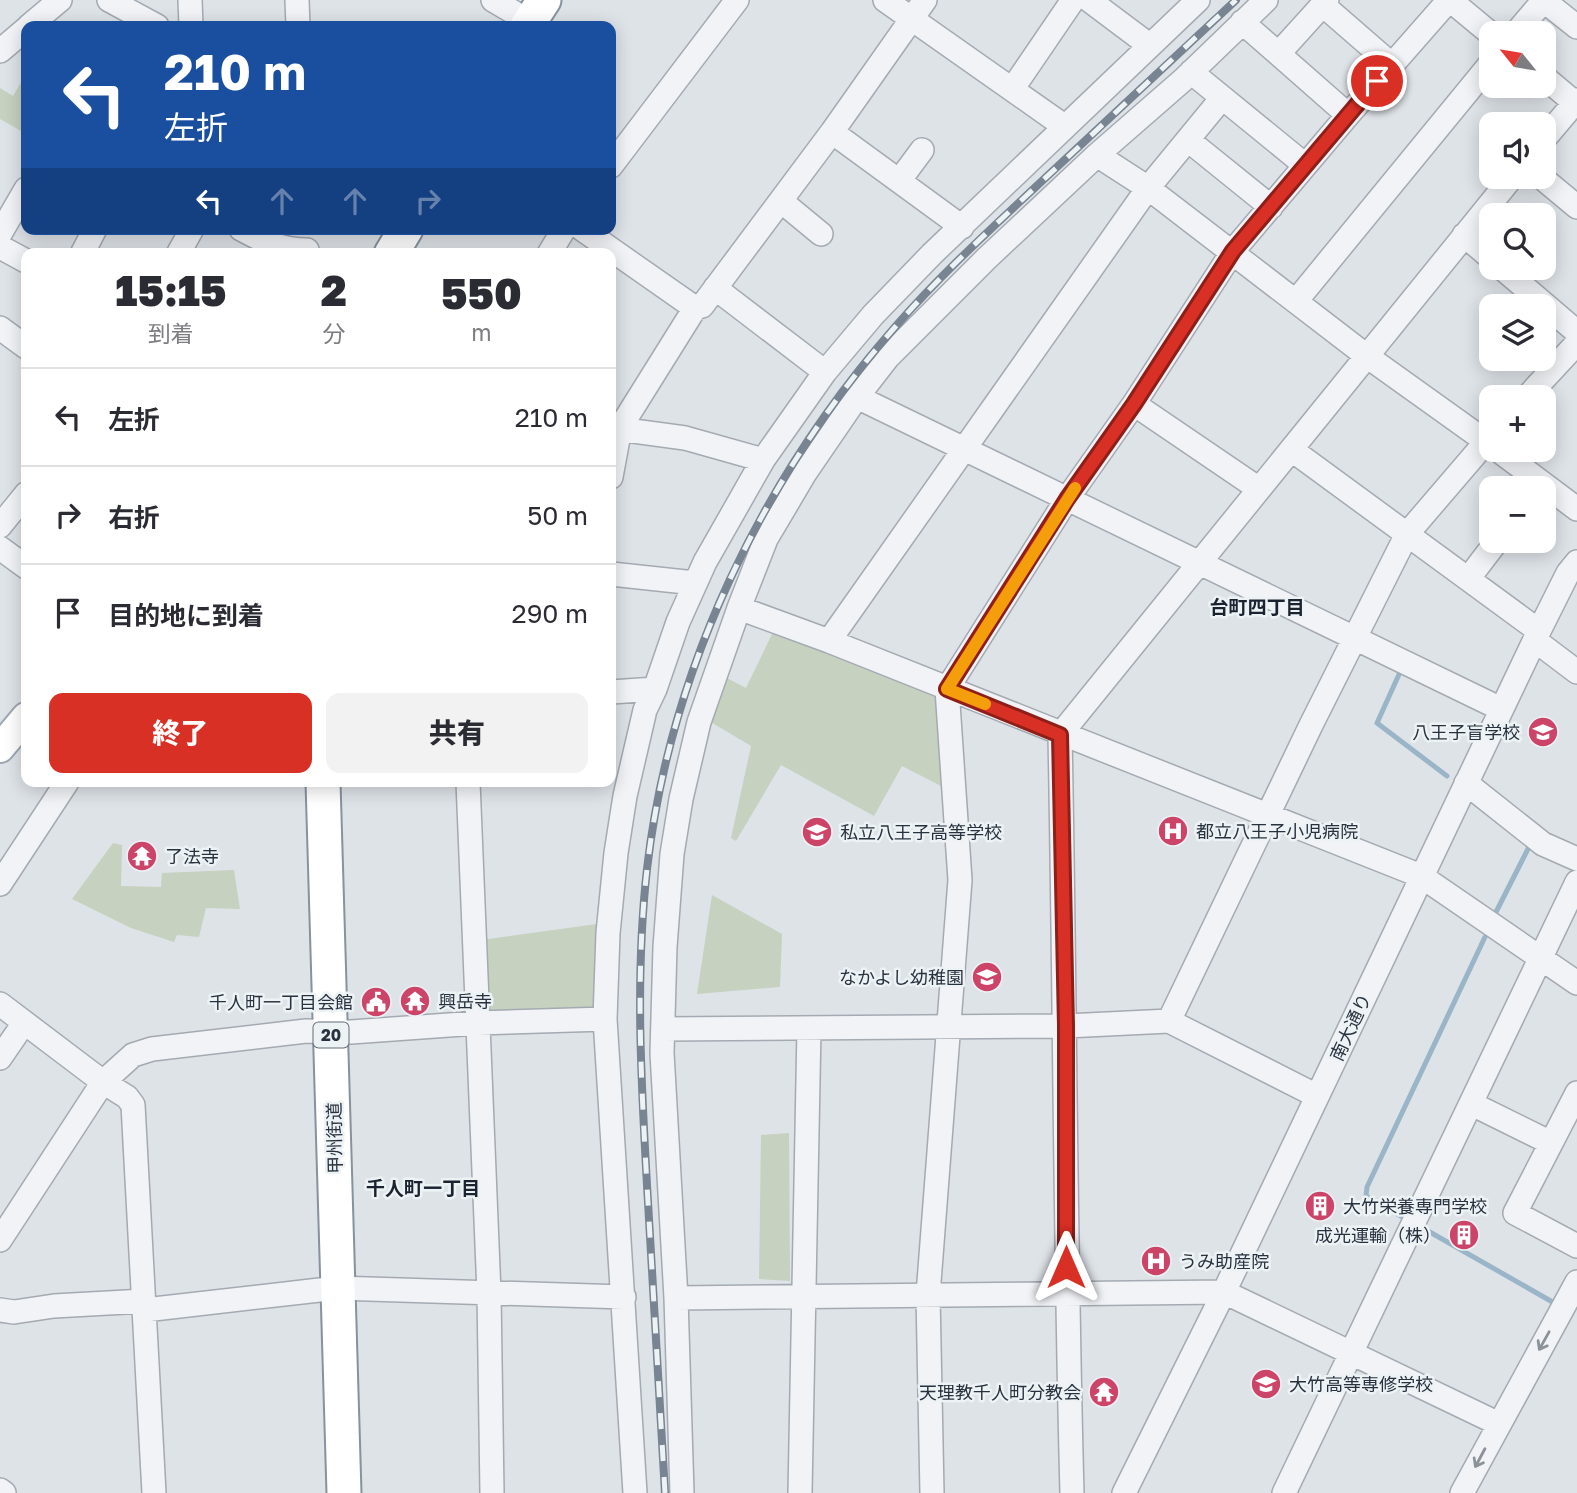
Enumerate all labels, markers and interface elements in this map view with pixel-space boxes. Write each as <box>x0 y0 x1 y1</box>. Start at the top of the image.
north arrow <box>1479 21 1556 98</box>
map controls <box>1479 21 1556 553</box>
text: 210 m <box>164 42 306 101</box>
icon: left <box>49 49 140 140</box>
pin <box>1347 51 1407 111</box>
icon: arrive <box>1358 62 1396 100</box>
text: 左折 <box>164 108 228 146</box>
button: sound <box>1479 112 1556 189</box>
icon: left <box>190 182 228 220</box>
icon: ahead <box>263 182 301 220</box>
icon: ahead <box>336 182 374 220</box>
icon: right <box>409 182 447 220</box>
button: search <box>1479 203 1556 280</box>
text: 15:15 <box>115 265 226 315</box>
text: 2 <box>321 265 347 315</box>
text: 550 <box>441 268 522 318</box>
button: layers <box>1479 294 1556 371</box>
text: m <box>471 318 492 346</box>
text: 到着 <box>148 319 194 347</box>
text: 分 <box>322 319 345 347</box>
button: + <box>1479 385 1556 462</box>
icon: left <box>49 398 87 436</box>
text: 210 m <box>515 402 588 433</box>
text: 左折 <box>108 404 160 435</box>
button: − <box>1479 476 1556 553</box>
icon: right <box>49 496 87 534</box>
text: 50 m <box>527 500 588 531</box>
text: 右折 <box>108 502 160 533</box>
icon: arrive <box>49 594 87 632</box>
district label: 台町四丁目 <box>1209 595 1305 618</box>
text: 290 m <box>512 598 588 629</box>
text: 目的地に到着 <box>108 600 264 631</box>
button: 終了 <box>49 693 312 773</box>
button: 共有 <box>326 693 588 773</box>
school or university icon: 八王子盲学校 <box>1526 715 1560 749</box>
place label: 八王子盲学校 <box>1412 721 1520 743</box>
hospital icon: 都立八王子小児病院 <box>1156 814 1190 848</box>
school or university icon: 私立八王子高等学校 <box>800 815 834 849</box>
place label: 都立八王子小児病院 <box>1196 820 1358 842</box>
place label: 私立八王子高等学校 <box>840 821 1002 843</box>
temple icon: 了法寺 <box>125 839 159 873</box>
place label: 了法寺 <box>165 845 219 867</box>
school or university icon: なかよし幼稚園 <box>970 960 1004 994</box>
place label: なかよし幼稚園 <box>839 966 964 988</box>
temple icon: 興岳寺 <box>398 984 432 1018</box>
public building icon: 千人町一丁目会館 <box>359 985 393 1019</box>
place label: 興岳寺 <box>438 990 492 1012</box>
street label: 南大通り <box>1325 990 1375 1064</box>
place label: 千人町一丁目会館 <box>209 991 353 1013</box>
road number: 20 <box>314 1023 348 1048</box>
street label: 甲州街道 <box>322 1102 346 1174</box>
district label: 千人町一丁目 <box>366 1176 480 1199</box>
building icon: 大竹栄養専門学校 <box>1303 1189 1337 1223</box>
place label: 大竹栄養専門学校 <box>1343 1195 1487 1217</box>
building icon: 成光運輸（株） <box>1447 1218 1481 1252</box>
place label: 成光運輸（株） <box>1315 1224 1441 1246</box>
position arrow <box>1029 1230 1103 1304</box>
hospital icon: うみ助産院 <box>1139 1244 1173 1278</box>
place label: うみ助産院 <box>1179 1250 1269 1272</box>
one-way arrow <box>1537 1331 1551 1351</box>
school or university icon: 大竹高等専修学校 <box>1249 1367 1283 1401</box>
place label: 大竹高等専修学校 <box>1289 1373 1433 1395</box>
temple icon: 天理教千人町分教会 <box>1087 1375 1121 1409</box>
place label: 天理教千人町分教会 <box>919 1381 1081 1403</box>
one-way arrow <box>1473 1447 1486 1468</box>

